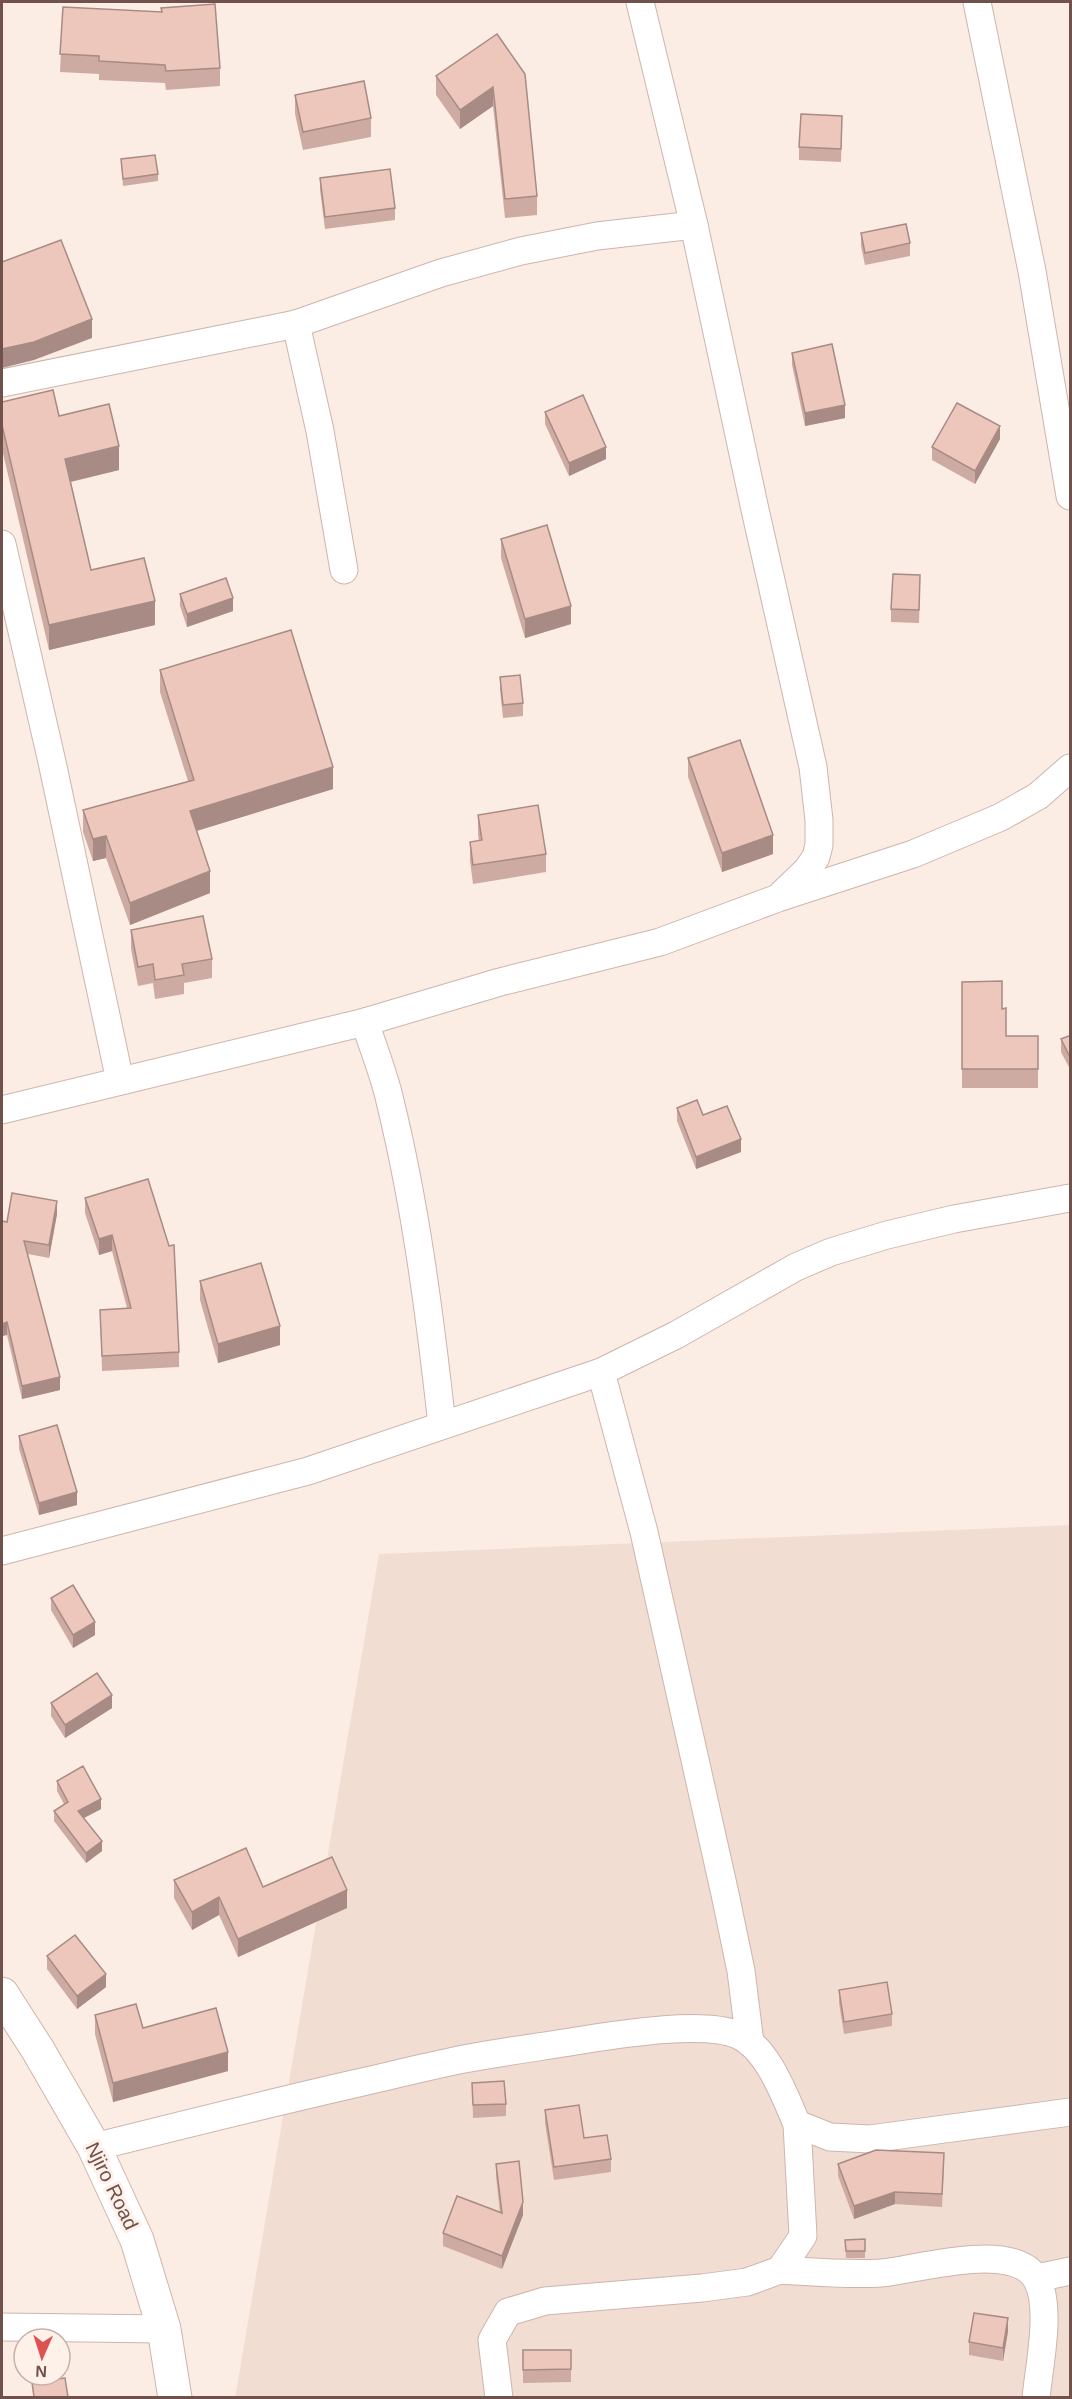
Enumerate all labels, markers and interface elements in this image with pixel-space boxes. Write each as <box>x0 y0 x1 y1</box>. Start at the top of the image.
street label: Njiro Road <box>81 2139 143 2233</box>
north arrow <box>12 2327 72 2387</box>
text: N <box>35 2363 47 2380</box>

